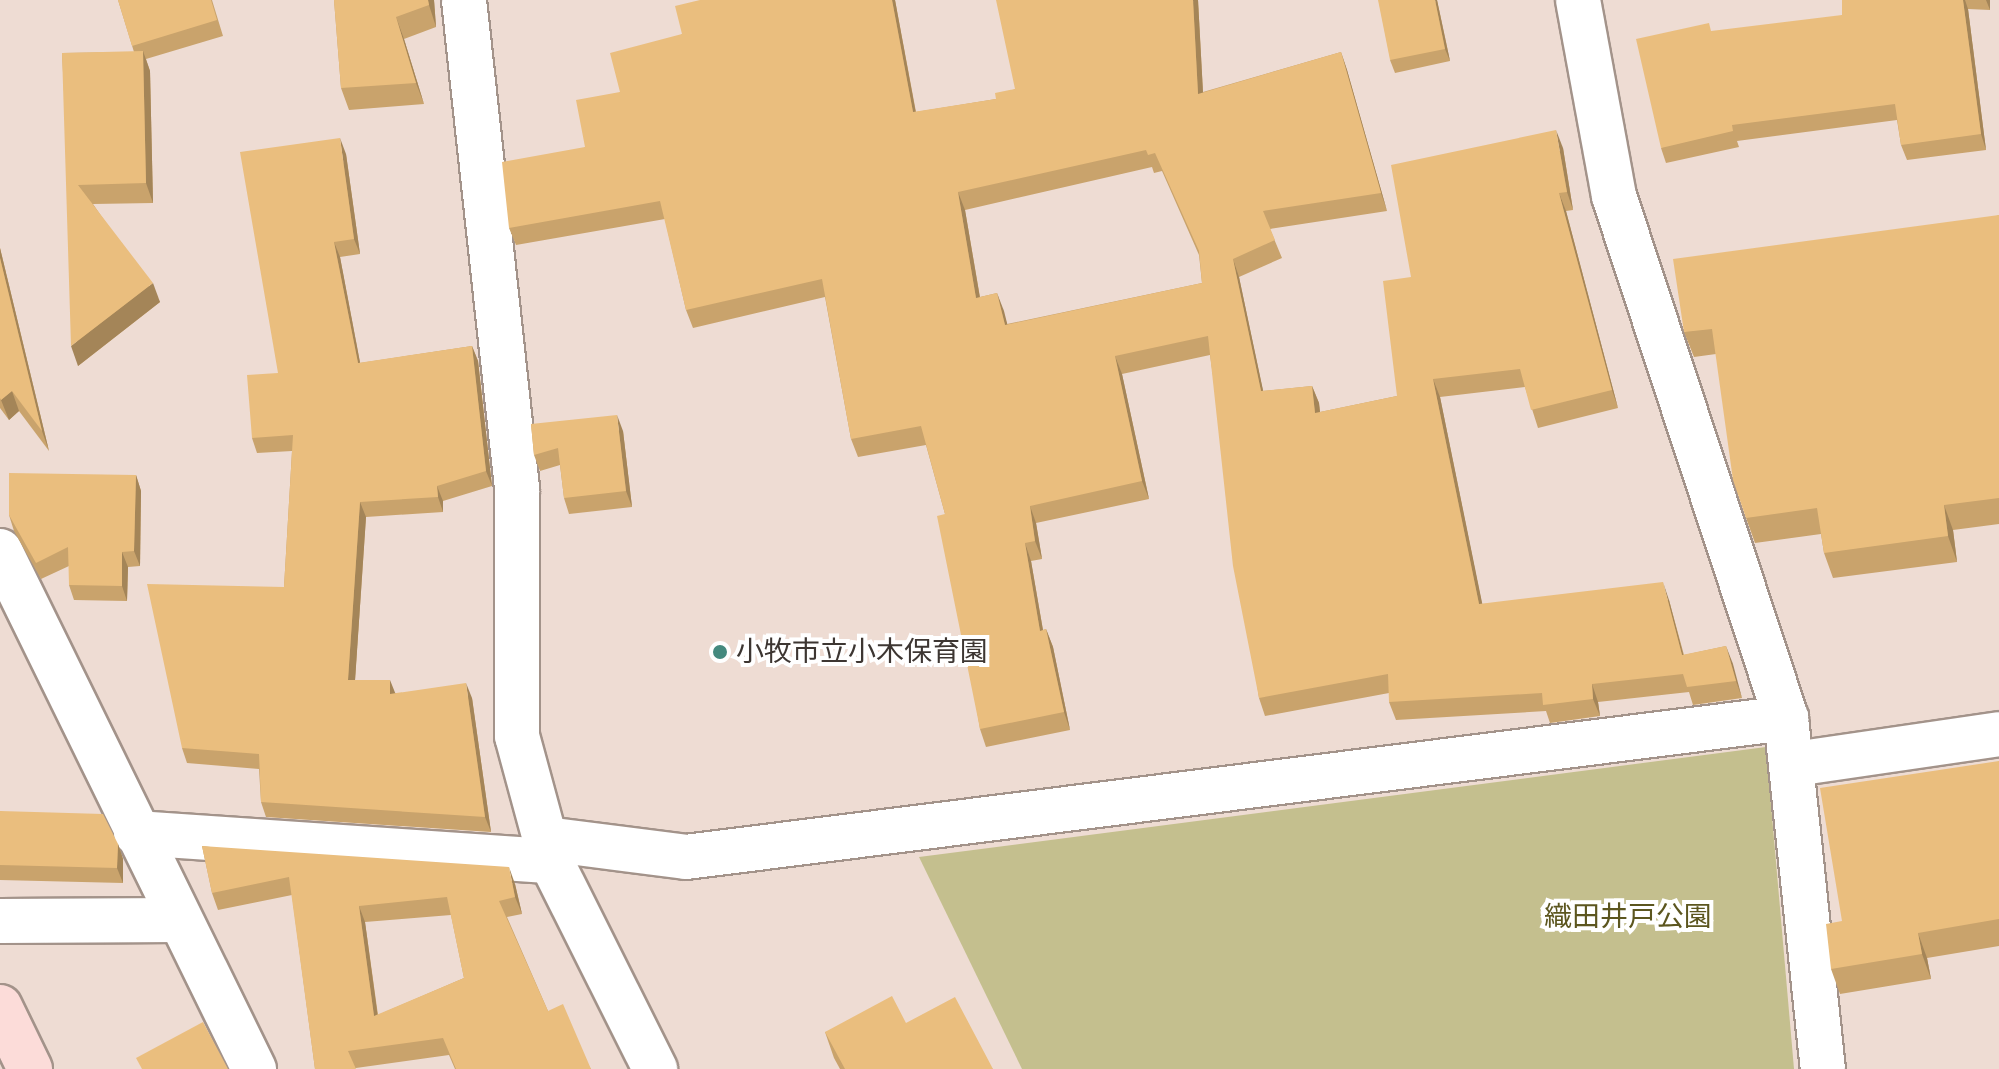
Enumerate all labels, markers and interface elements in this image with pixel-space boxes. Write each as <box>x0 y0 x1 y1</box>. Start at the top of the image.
place label: 小牧市立小木保育園 <box>736 635 988 669</box>
marker: 小牧市立小木保育園 <box>711 643 729 661</box>
park label: 織田井戸公園 <box>1544 900 1712 934</box>

